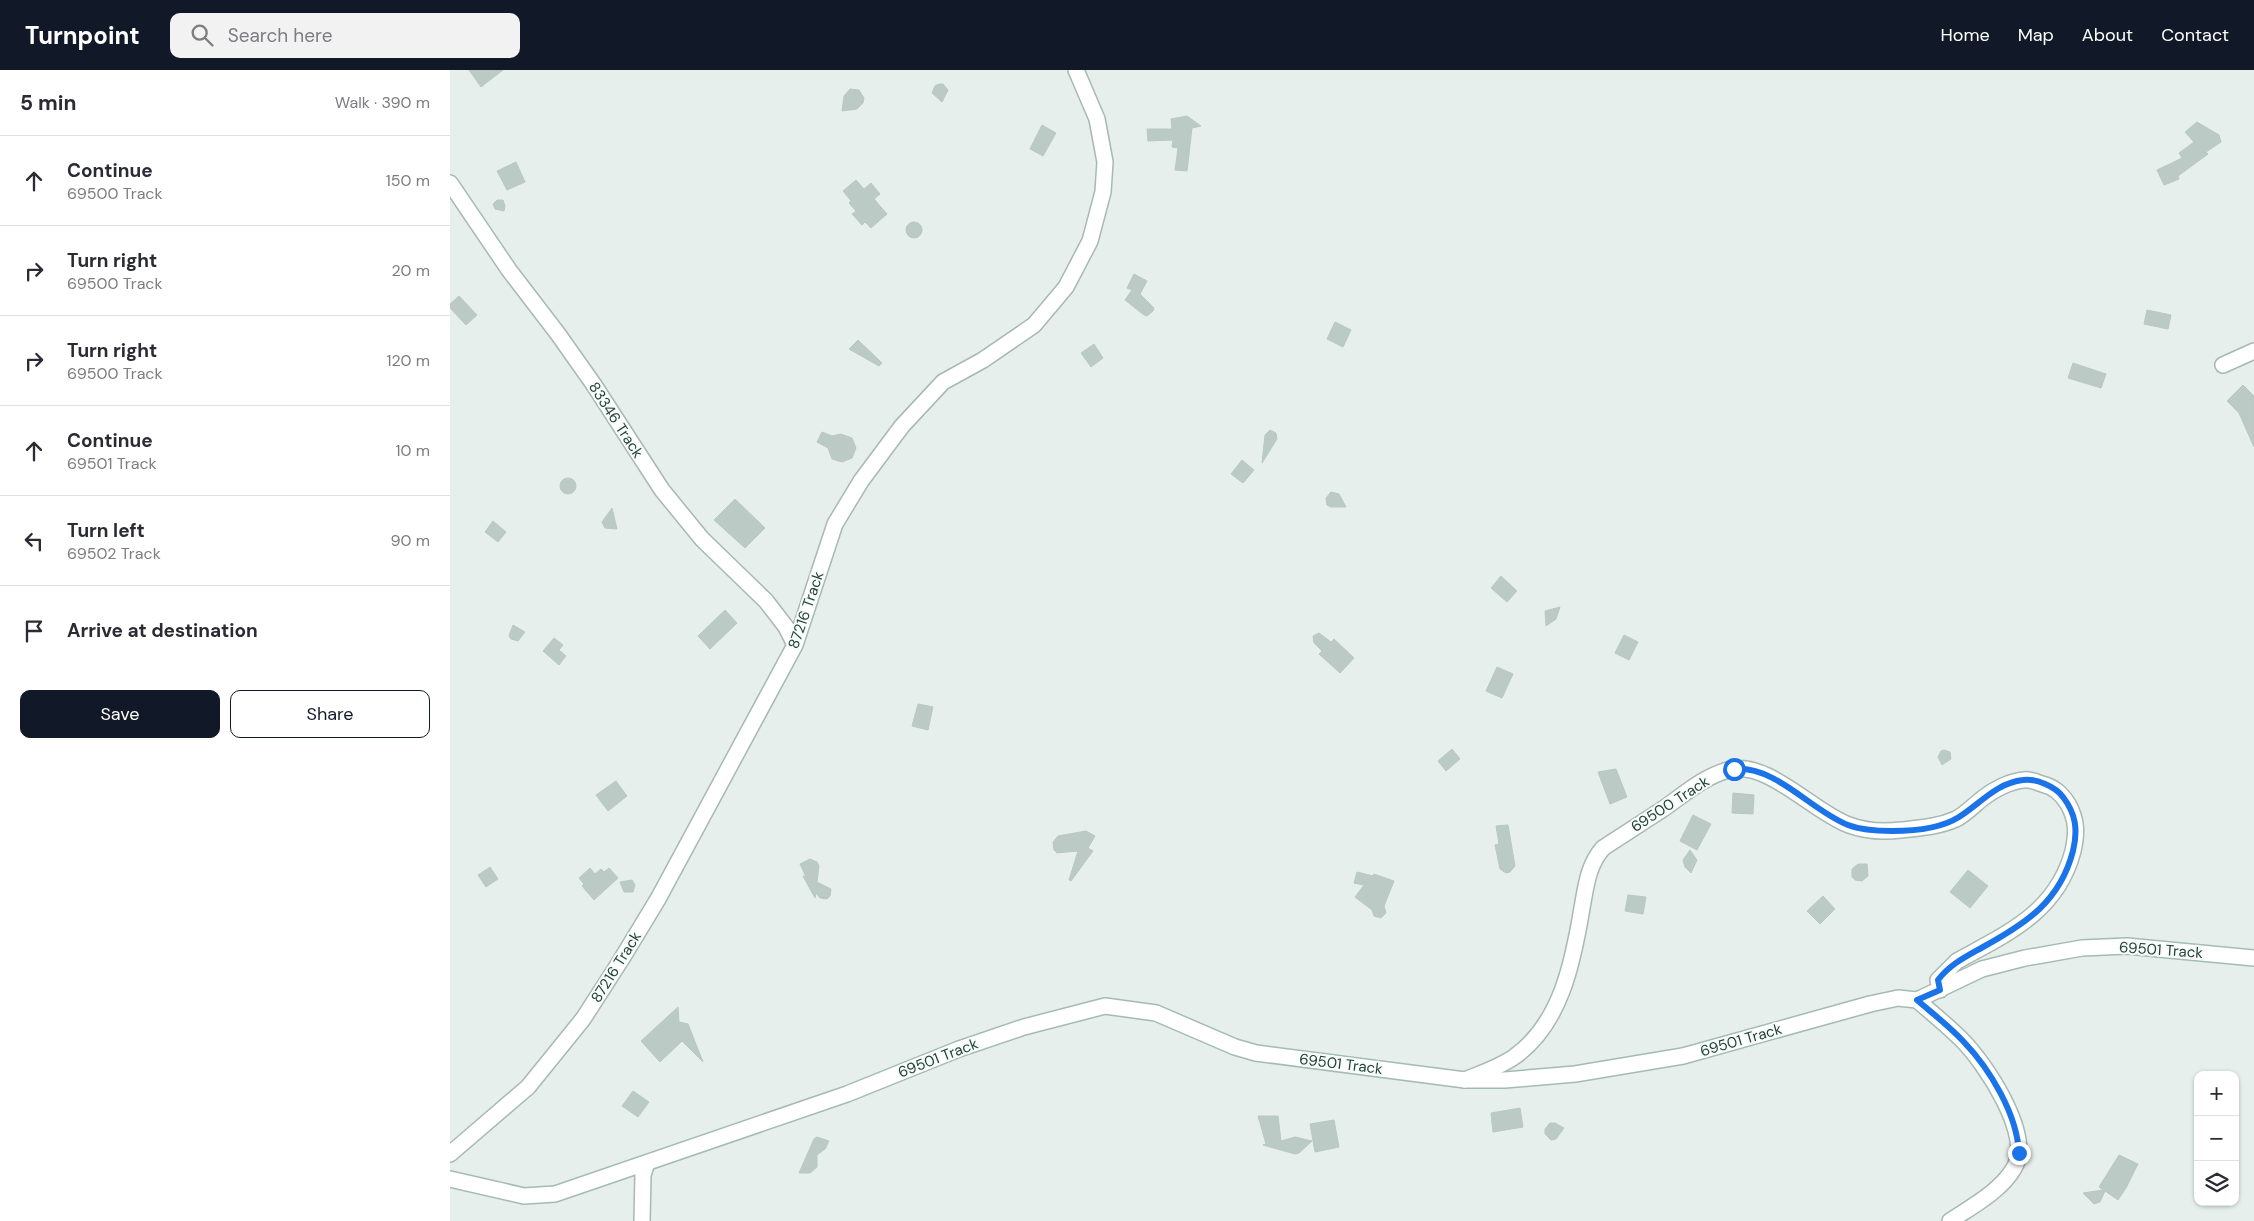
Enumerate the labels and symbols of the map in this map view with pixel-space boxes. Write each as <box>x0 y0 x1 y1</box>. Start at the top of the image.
street label: 83346 Track <box>584 378 648 462</box>
street label: 87216 Track <box>783 568 829 651</box>
route start <box>1723 758 1746 781</box>
street label: 69500 Track <box>1627 771 1713 837</box>
street label: 87216 Track <box>586 927 646 1006</box>
street label: 69501 Track <box>2118 937 2204 963</box>
street label: 69501 Track <box>1698 1019 1785 1061</box>
street label: 69501 Track <box>895 1033 981 1082</box>
street label: 69501 Track <box>1298 1049 1384 1079</box>
route end <box>2008 1142 2031 1165</box>

